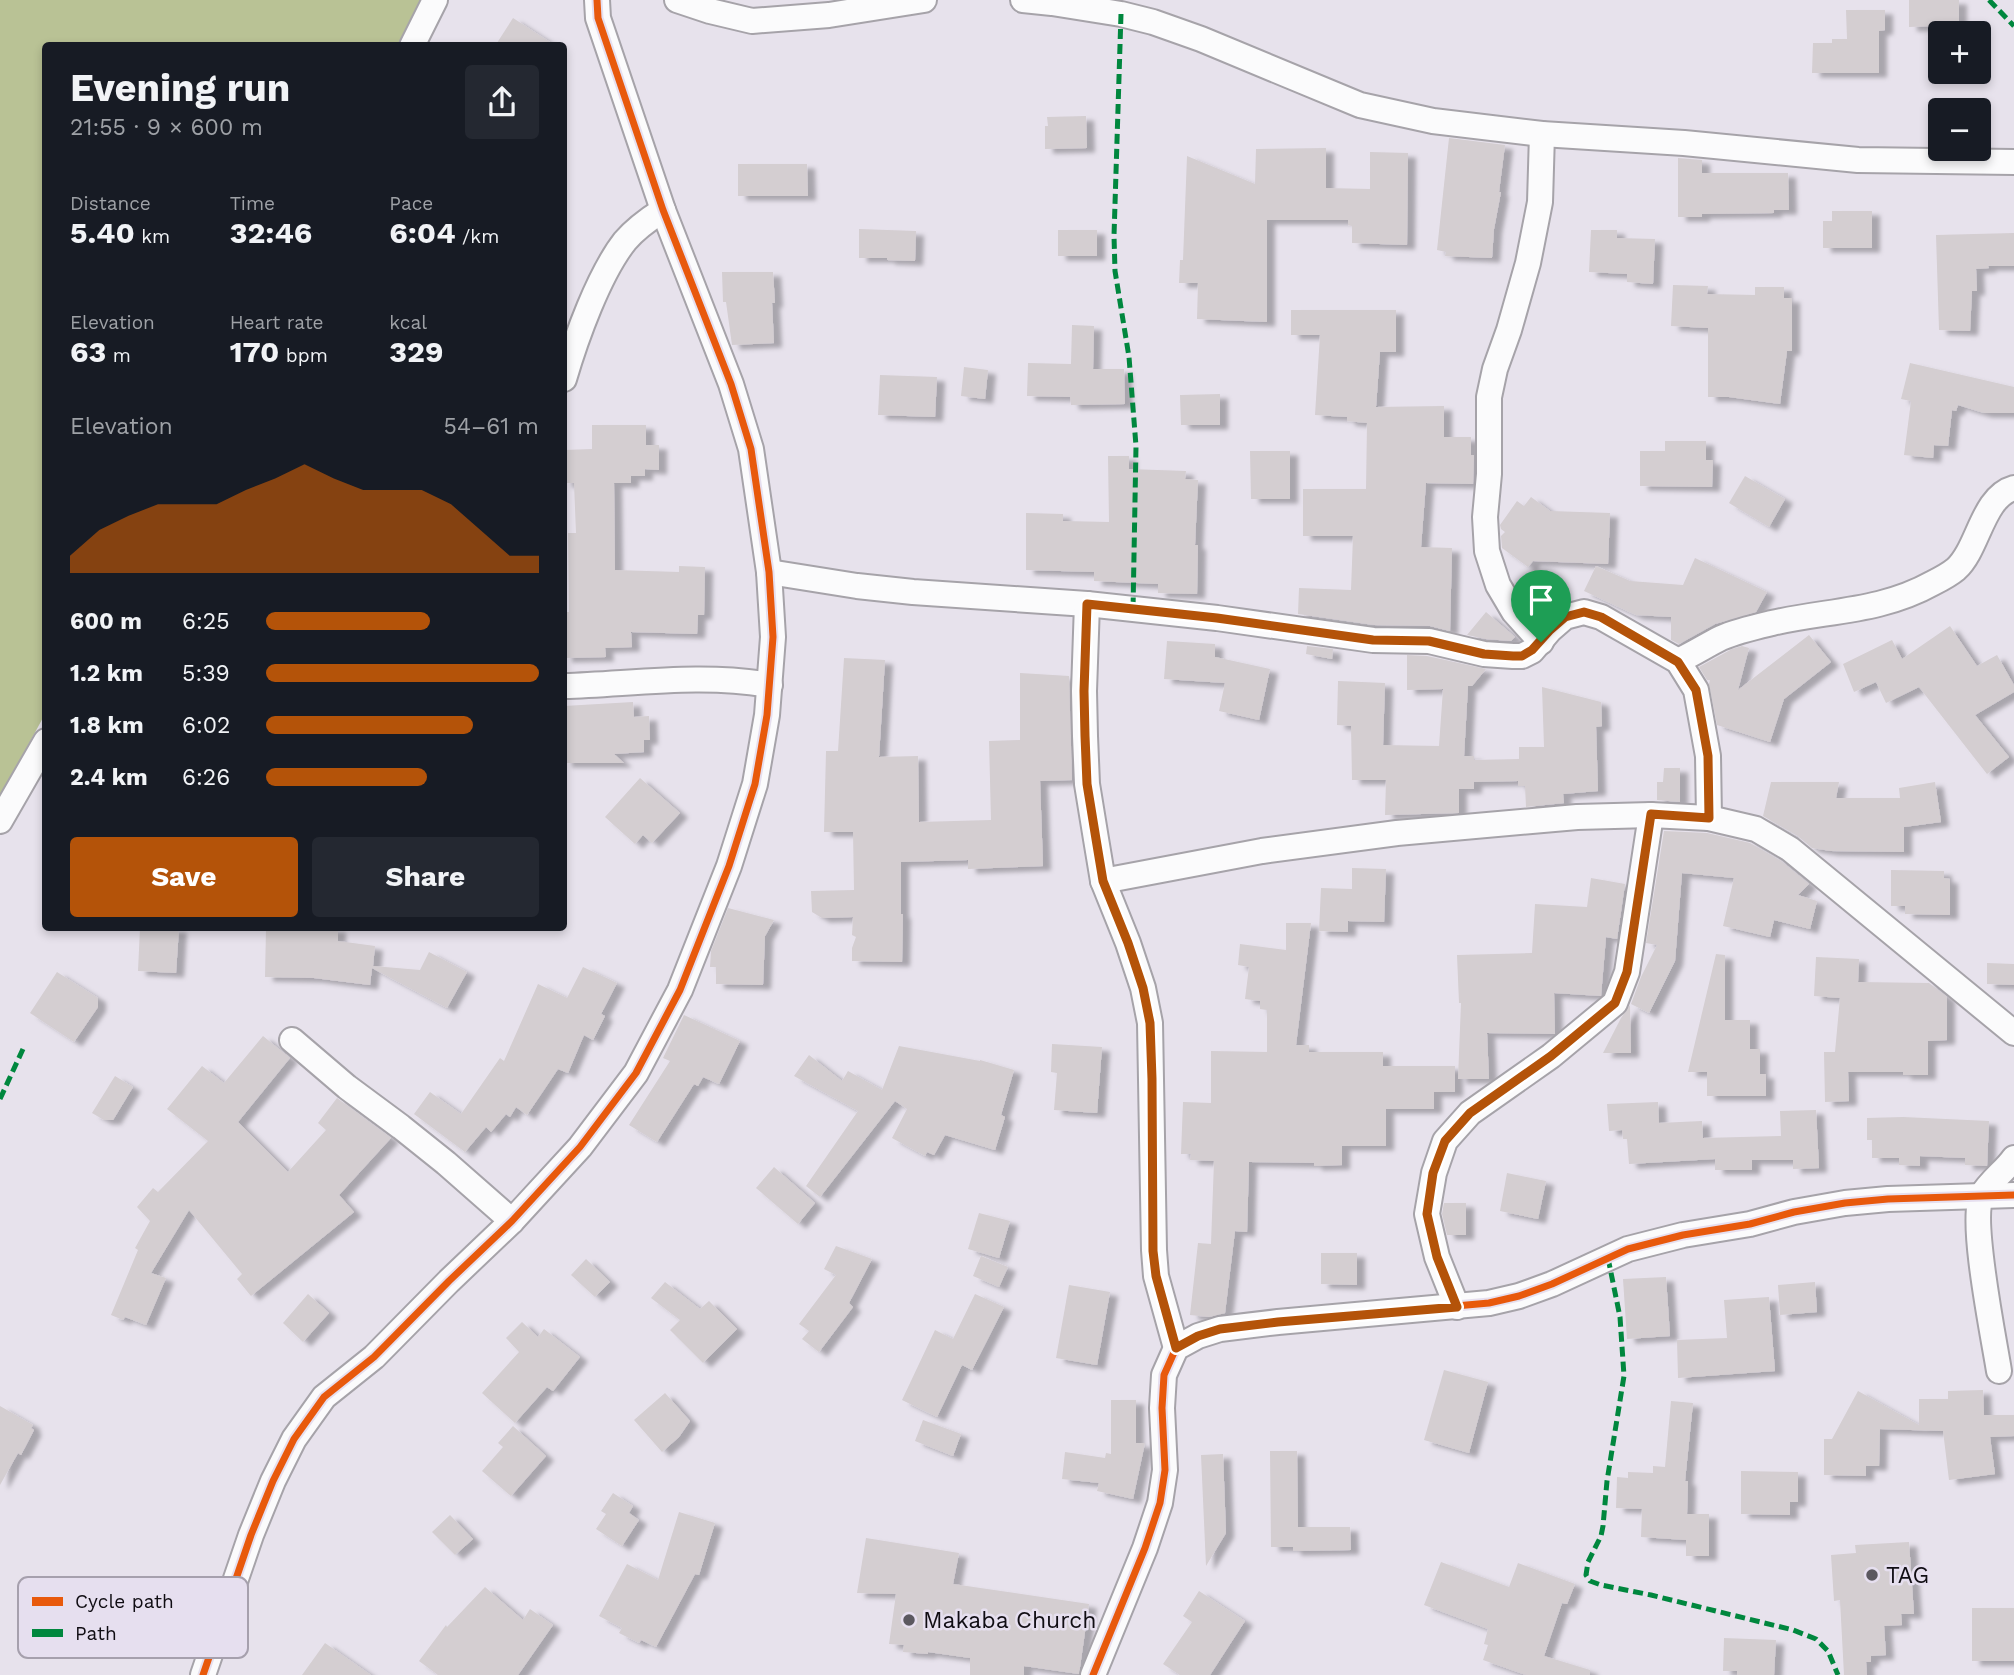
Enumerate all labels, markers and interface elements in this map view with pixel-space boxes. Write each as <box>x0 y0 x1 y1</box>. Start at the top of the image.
map controls <box>1928 21 1991 161</box>
button: + <box>1928 21 1991 84</box>
button: share <box>465 65 539 139</box>
text: Evening run <box>70 66 290 110</box>
button: − <box>1928 98 1991 161</box>
text: 21:55 · 9 × 600 m <box>70 114 263 141</box>
text: Distance <box>70 192 151 215</box>
text: Time <box>230 192 275 215</box>
text: Pace <box>389 192 433 215</box>
text: 5.40 <box>70 215 135 250</box>
text: 32:46 <box>230 215 312 250</box>
text: 6:04 <box>389 215 456 250</box>
text: km <box>135 225 170 248</box>
text: /km <box>456 225 499 248</box>
text: Elevation <box>70 311 155 334</box>
text: Heart rate <box>230 311 324 334</box>
text: kcal <box>389 311 427 334</box>
text: 63 <box>70 334 106 369</box>
text: 170 <box>230 334 279 369</box>
text: 329 <box>389 334 443 369</box>
text: m <box>106 344 131 367</box>
text: bpm <box>279 344 328 367</box>
text: Elevation <box>70 413 173 440</box>
text: 54–61 m <box>444 413 539 440</box>
pin <box>1511 570 1571 642</box>
icon: arrive <box>1522 581 1560 619</box>
text: 600 m <box>70 608 142 635</box>
text: 6:25 <box>182 608 230 635</box>
text: 1.2 km <box>70 660 143 687</box>
text: 5:39 <box>182 660 230 687</box>
text: 1.8 km <box>70 712 144 739</box>
text: 6:02 <box>182 712 231 739</box>
text: 2.4 km <box>70 764 148 791</box>
text: 6:26 <box>182 764 230 791</box>
button: Save <box>70 837 298 917</box>
button: Share <box>312 837 539 917</box>
place label: TAG <box>1886 1562 1929 1589</box>
marker: TAG <box>1864 1567 1880 1583</box>
legend <box>18 1577 248 1658</box>
text: Cycle path <box>75 1590 174 1613</box>
place label: Makaba Church <box>923 1607 1096 1634</box>
marker: Makaba Church <box>901 1612 917 1628</box>
text: Path <box>75 1622 117 1645</box>

